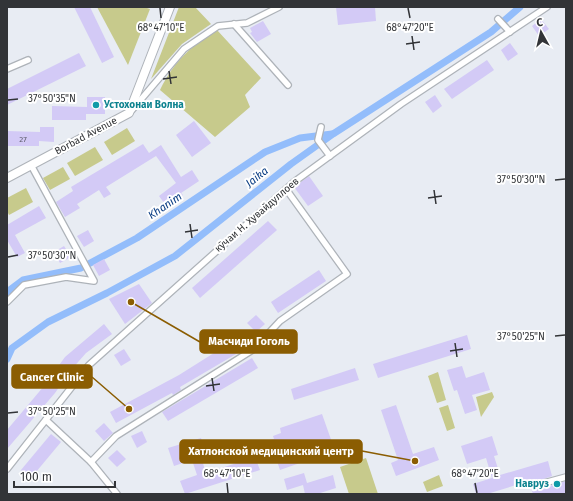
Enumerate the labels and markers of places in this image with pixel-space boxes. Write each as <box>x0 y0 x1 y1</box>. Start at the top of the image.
place label: Устохонаи Волна <box>103 99 184 111</box>
marker: Устохонаи Волна <box>91 100 101 110</box>
callout: Масчиди Гоголь <box>200 330 297 353</box>
callout: Cancer Clinic <box>12 365 92 388</box>
callout: Хатлонской медицинский центр <box>180 440 362 463</box>
place label: Навруз <box>515 478 549 490</box>
marker: Навруз <box>552 479 562 489</box>

